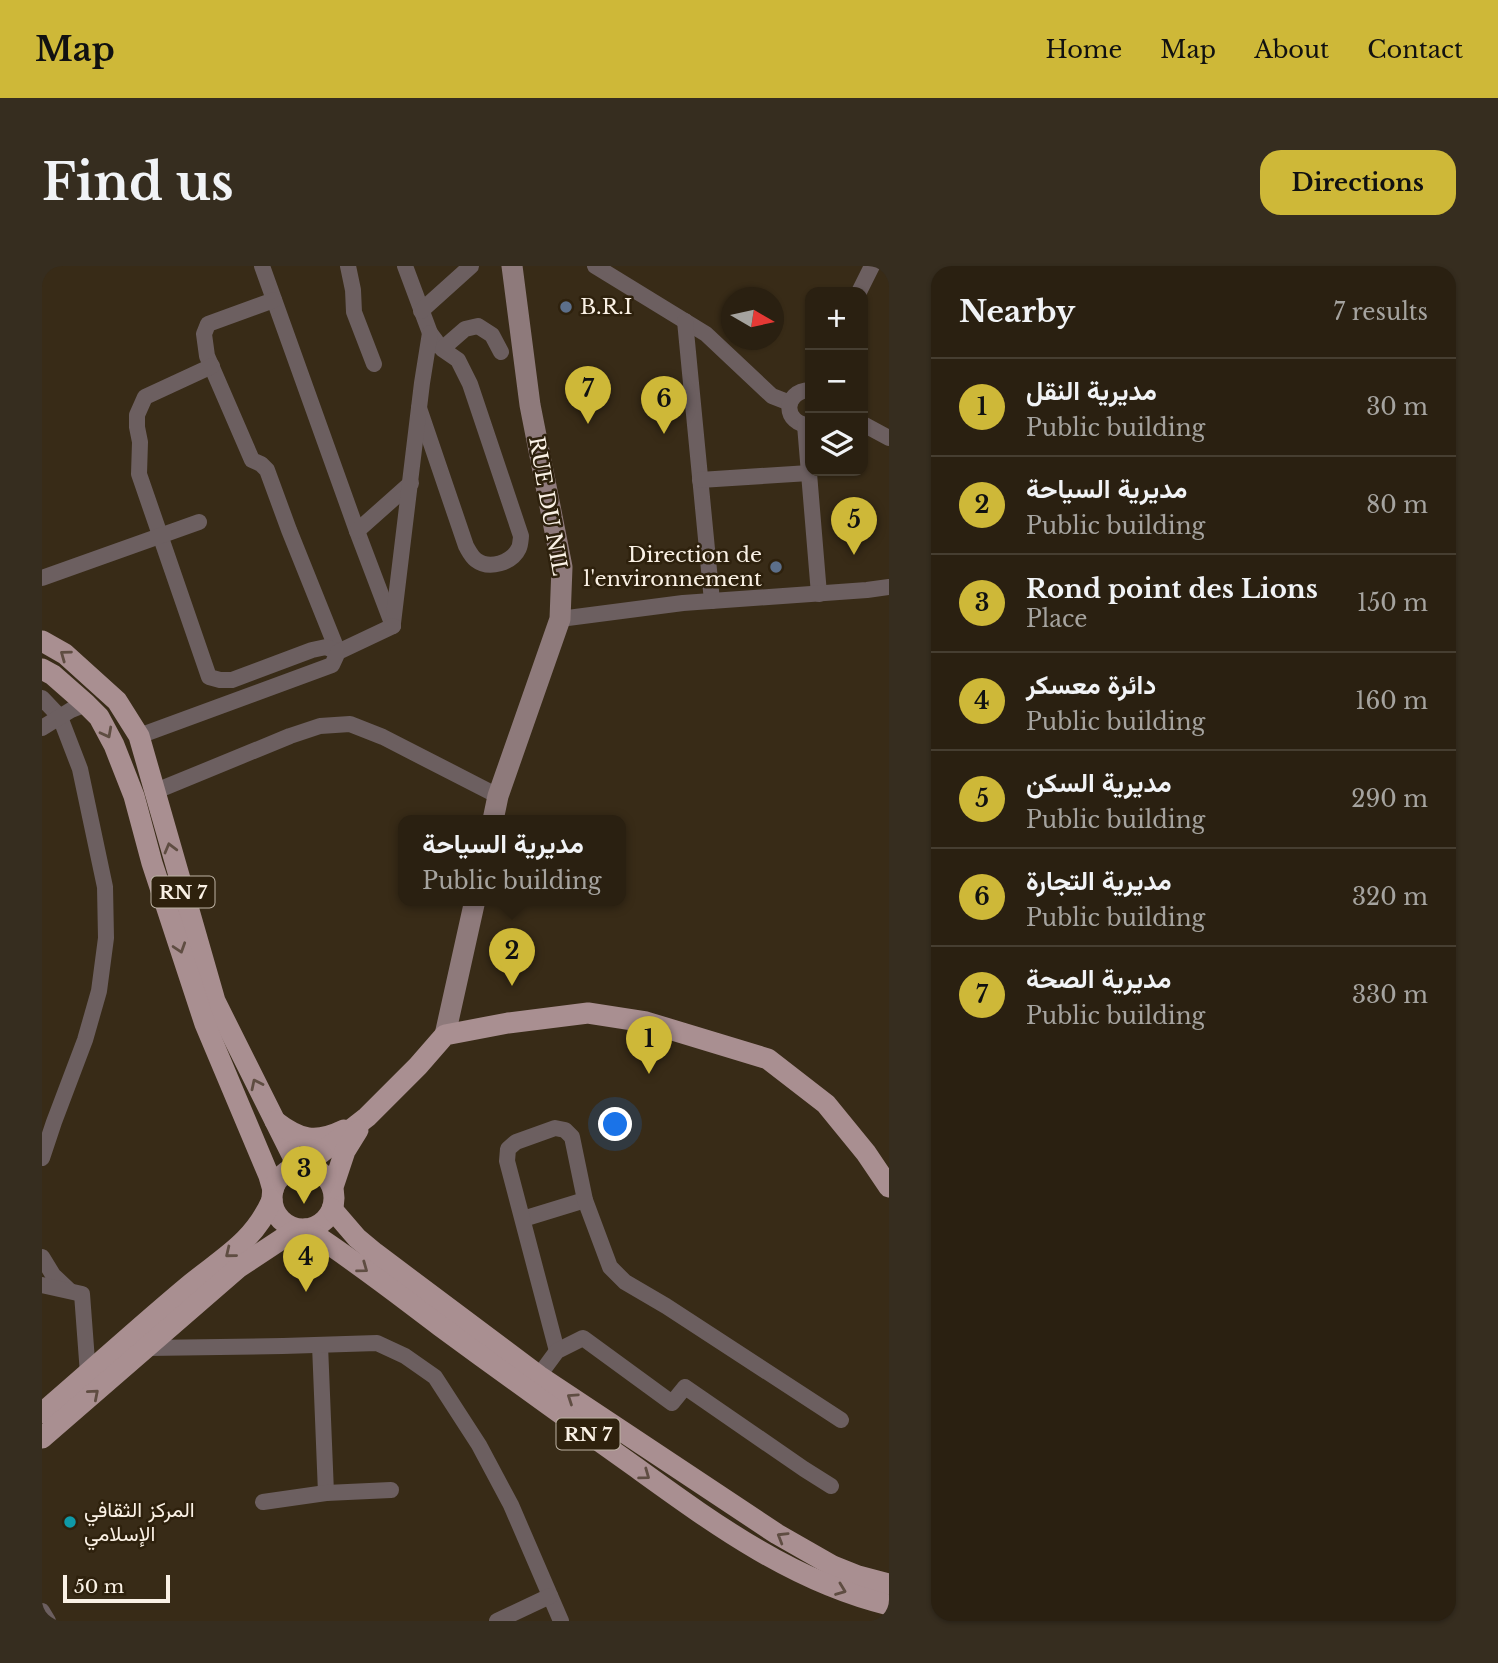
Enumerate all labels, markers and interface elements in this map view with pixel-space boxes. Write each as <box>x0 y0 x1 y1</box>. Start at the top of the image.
text: Map <box>35 29 115 70</box>
text: Home <box>1046 35 1122 64</box>
text: Map <box>1160 35 1216 64</box>
text: About <box>1254 35 1329 64</box>
text: Contact <box>1367 35 1463 64</box>
button: Directions <box>1260 150 1456 215</box>
text: Find us <box>42 152 234 213</box>
north arrow <box>721 287 784 350</box>
map controls <box>805 287 868 476</box>
button: + <box>805 287 868 350</box>
text: Nearby <box>959 293 1075 330</box>
place label: B.R.I <box>580 294 633 320</box>
text: 7 results <box>1333 298 1428 326</box>
marker: B.R.I <box>558 299 574 315</box>
button: − <box>805 350 868 413</box>
pin: 7 <box>565 366 611 424</box>
text: مديرية النقل <box>1026 375 1157 407</box>
pin: 6 <box>641 376 687 434</box>
text: 1 <box>977 393 987 421</box>
text: 30 m <box>1366 393 1428 421</box>
button: layers <box>805 413 868 476</box>
text: Public building <box>1026 414 1205 442</box>
street label: RUE DU NIL <box>523 434 573 578</box>
text: مديرية السياحة <box>1026 473 1187 505</box>
text: 2 <box>975 491 989 519</box>
text: 80 m <box>1366 491 1428 519</box>
pin: 5 <box>831 497 877 555</box>
text: Public building <box>1026 512 1205 540</box>
place label: Direction de l'environnement <box>584 542 762 592</box>
marker: Direction de l'environnement <box>768 559 784 575</box>
text: Rond point des Lions <box>1026 573 1318 605</box>
text: 3 <box>975 589 989 617</box>
text: 150 m <box>1357 589 1428 617</box>
text: Place <box>1026 605 1088 633</box>
one-way arrow <box>60 651 73 664</box>
text: دائرة معسكر <box>1026 669 1156 701</box>
text: 4 <box>974 687 990 715</box>
text: 160 m <box>1355 687 1428 715</box>
text: Public building <box>1026 708 1205 736</box>
one-way arrow <box>99 726 113 738</box>
text: مديرية السكن <box>1026 767 1172 799</box>
text: 5 <box>975 785 989 813</box>
text: 290 m <box>1351 785 1428 813</box>
text: Public building <box>1026 806 1205 834</box>
popup <box>398 815 626 906</box>
text: مديرية السياحة <box>422 828 584 860</box>
one-way arrow <box>164 843 179 855</box>
text: مديرية التجارة <box>1026 865 1172 897</box>
text: Public building <box>422 867 602 895</box>
road number: RN 7 <box>152 876 214 908</box>
text: 6 <box>974 883 990 911</box>
text: 320 m <box>1352 883 1428 911</box>
text: Public building <box>1026 904 1205 932</box>
pin: 2 <box>489 928 535 986</box>
one-way arrow <box>172 942 186 954</box>
text: مديرية الصحة <box>1026 963 1171 995</box>
text: 7 <box>976 981 988 1009</box>
text: 330 m <box>1352 981 1428 1009</box>
text: Public building <box>1026 1002 1205 1030</box>
pin: 1 <box>626 1016 672 1074</box>
one-way arrow <box>251 1079 265 1091</box>
your location <box>598 1107 632 1141</box>
pin: 3 <box>281 1146 327 1204</box>
pin: 4 <box>283 1234 329 1292</box>
one-way arrow <box>226 1245 239 1257</box>
one-way arrow <box>355 1260 367 1273</box>
one-way arrow <box>85 1390 98 1402</box>
one-way arrow <box>567 1394 580 1406</box>
road number: RN 7 <box>556 1418 620 1450</box>
one-way arrow <box>637 1466 650 1479</box>
place label: المركز الثقافي الإسلامي <box>84 1497 195 1551</box>
marker: المركز الثقافي الإسلامي <box>62 1514 78 1530</box>
one-way arrow <box>777 1532 790 1545</box>
scale bar <box>63 1572 170 1604</box>
text: 50 m <box>74 1575 124 1598</box>
one-way arrow <box>834 1581 846 1595</box>

